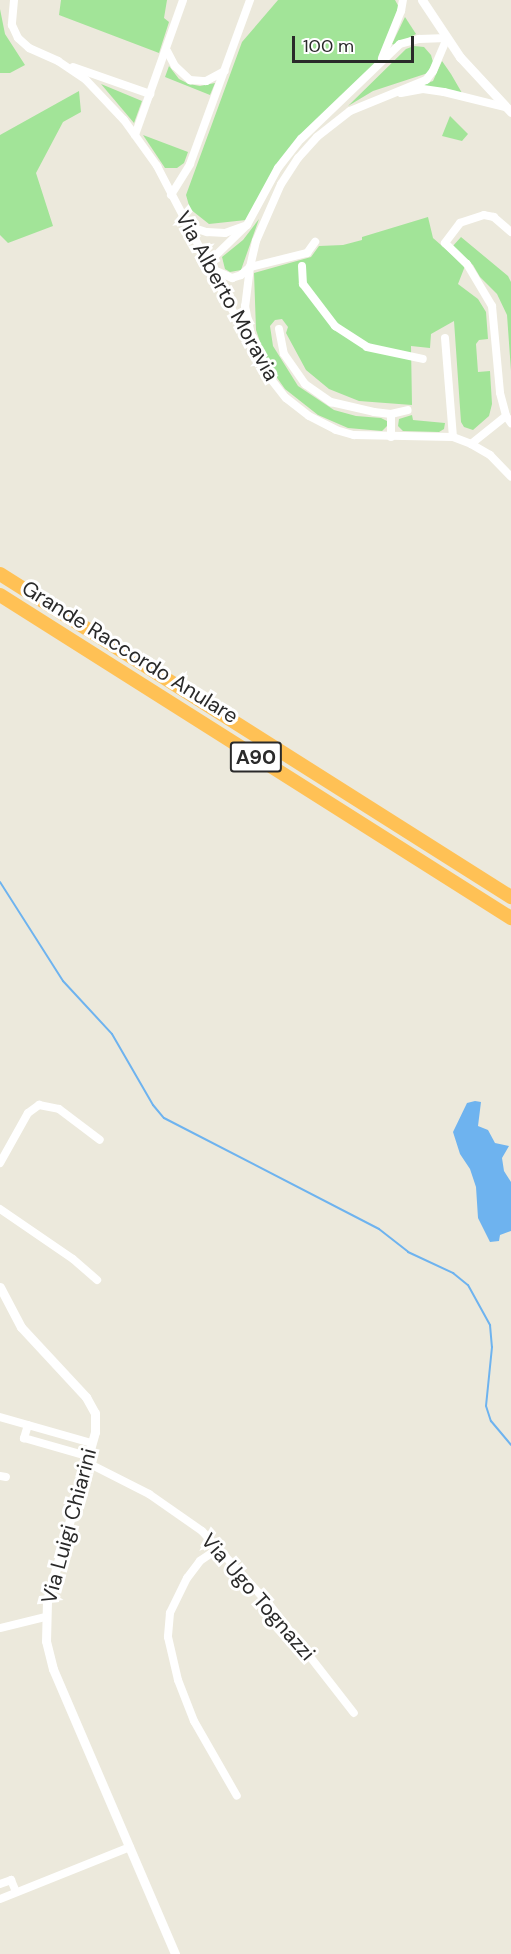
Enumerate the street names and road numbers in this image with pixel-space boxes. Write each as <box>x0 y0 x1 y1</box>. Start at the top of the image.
street label: Via Alberto Moravia <box>170 207 284 385</box>
street label: Grande Raccordo Anulare <box>17 575 243 729</box>
road number: A90 <box>229 740 283 774</box>
street label: Via Luigi Chiarini <box>36 1445 102 1607</box>
street label: Via Ugo Tognazzi <box>196 1528 320 1666</box>

